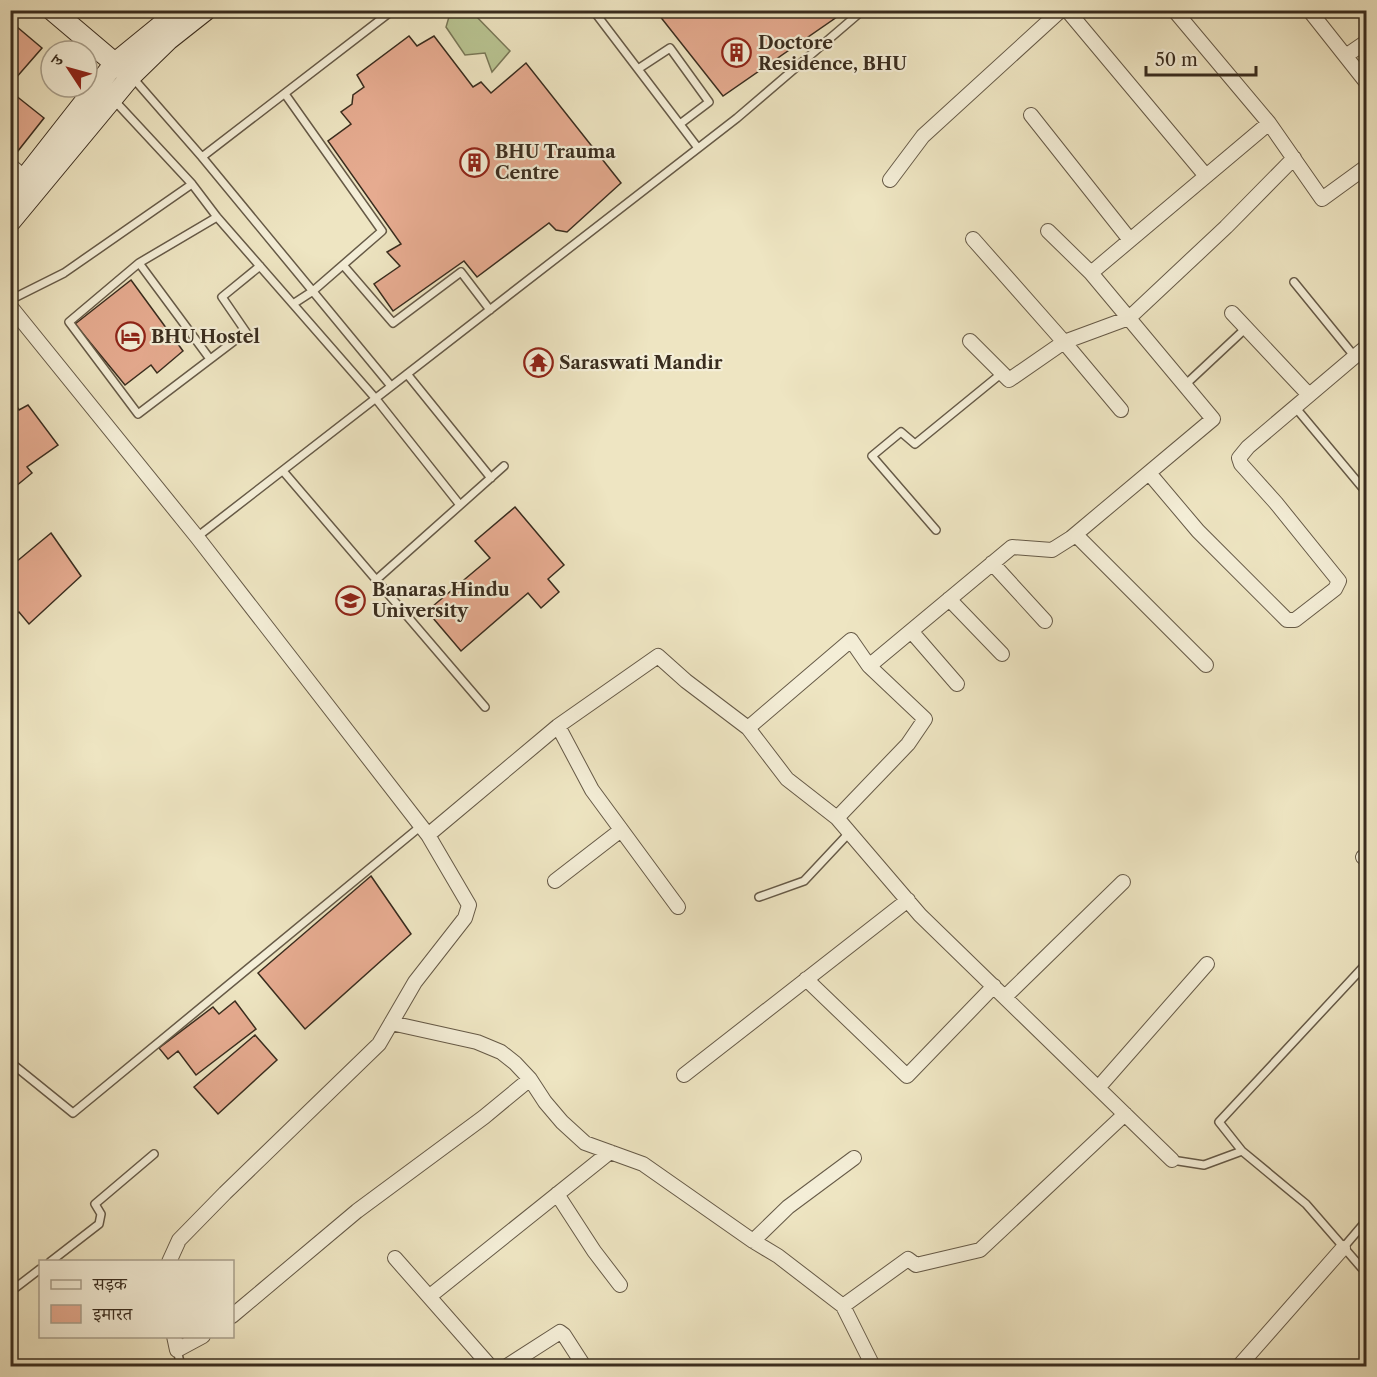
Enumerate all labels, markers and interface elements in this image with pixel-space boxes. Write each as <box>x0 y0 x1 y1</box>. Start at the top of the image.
place label: Doctore Residence, BHU <box>758 32 907 75</box>
building icon: Doctore Residence, BHU <box>721 37 753 69</box>
north arrow <box>39 39 99 99</box>
scale bar <box>1146 39 1256 77</box>
text: 50 m <box>1155 49 1198 71</box>
text: उ <box>46 50 68 70</box>
place label: BHU Trauma Centre <box>495 141 616 184</box>
building icon: BHU Trauma Centre <box>458 146 490 178</box>
hotel icon: BHU Hostel <box>114 321 146 353</box>
place label: BHU Hostel <box>151 326 260 348</box>
temple icon: Saraswati Mandir <box>522 347 554 379</box>
place label: Saraswati Mandir <box>559 352 723 374</box>
place label: Banaras Hindu University <box>372 579 510 622</box>
school or university icon: Banaras Hindu University <box>335 584 367 616</box>
legend <box>39 1260 234 1338</box>
text: सड़क <box>92 1273 128 1295</box>
text: इमारत <box>92 1303 133 1325</box>

